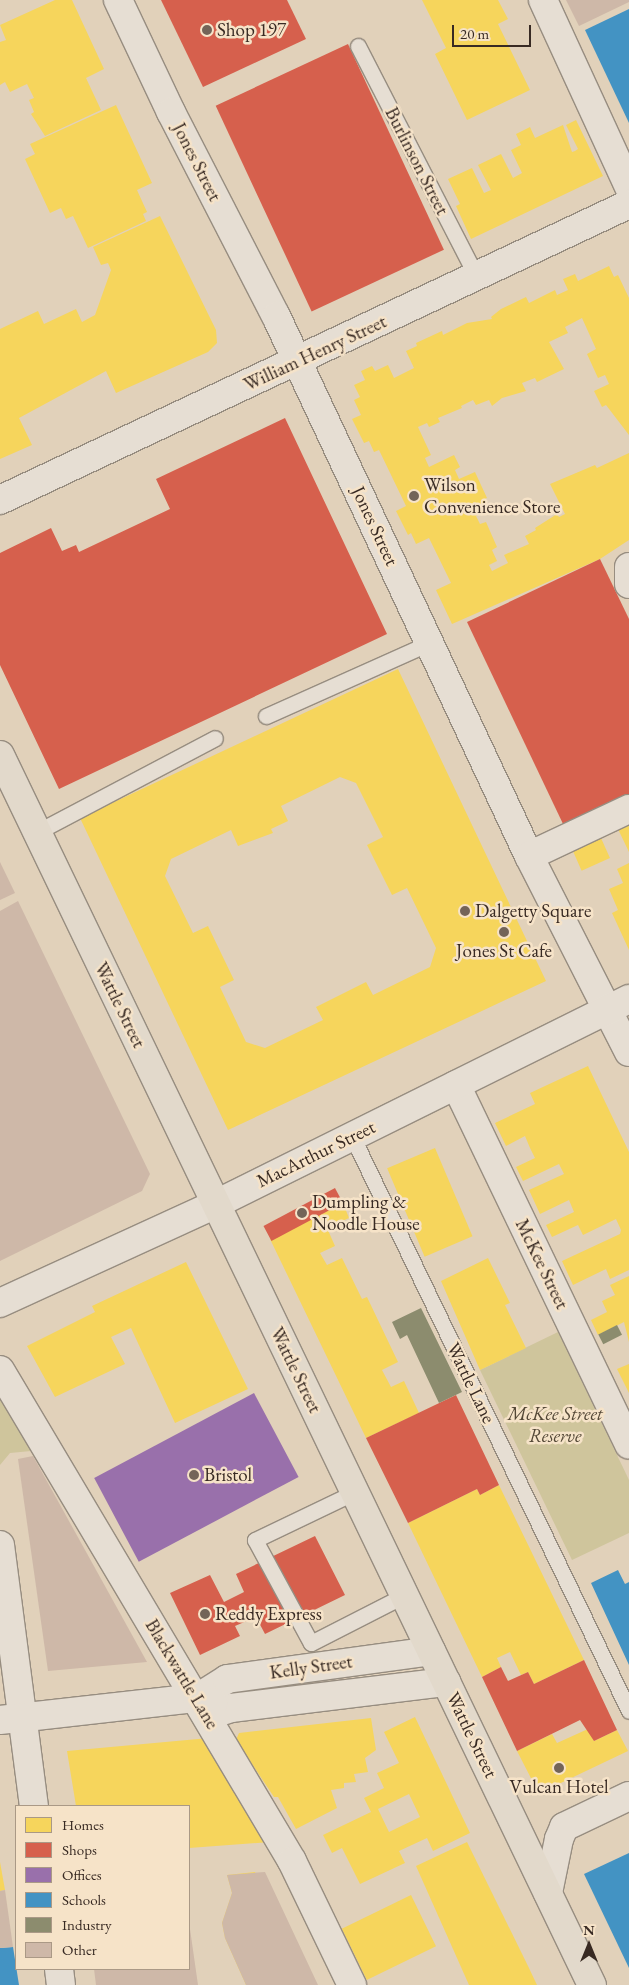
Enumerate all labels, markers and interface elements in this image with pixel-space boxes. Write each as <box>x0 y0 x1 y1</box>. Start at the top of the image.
scale bar <box>454 15 533 47</box>
place label: Shop 197 <box>217 19 286 41</box>
marker: Shop 197 <box>201 24 213 36</box>
text: 20 m <box>460 24 489 43</box>
street label: Burlinson Street <box>380 103 454 219</box>
street label: Jones Street <box>168 119 226 205</box>
street label: William Henry Street <box>240 310 390 396</box>
place label: Wilson Convenience Store <box>424 474 560 518</box>
street label: Jones Street <box>347 483 403 569</box>
marker: Wilson Convenience Store <box>408 490 420 502</box>
place label: Dalgetty Square <box>475 900 591 922</box>
marker: Dalgetty Square <box>459 905 471 917</box>
marker: Jones St Cafe <box>498 926 510 938</box>
place label: Jones St Cafe <box>456 940 552 962</box>
street label: Wattle Street <box>89 958 151 1052</box>
street label: MacArthur Street <box>253 1115 379 1193</box>
place label: Dumpling & Noodle House <box>312 1191 420 1235</box>
marker: Dumpling & Noodle House <box>296 1207 308 1219</box>
street label: McKee Street <box>510 1215 574 1313</box>
street label: Wattle Street <box>265 1323 327 1417</box>
street label: Wattle Lane <box>442 1339 500 1427</box>
park label: McKee Street Reserve <box>508 1403 602 1447</box>
place label: Bristol <box>204 1464 252 1486</box>
marker: Bristol <box>188 1469 200 1481</box>
place label: Reddy Express <box>215 1603 322 1625</box>
marker: Reddy Express <box>199 1608 211 1620</box>
street label: Blackwattle Lane <box>140 1615 224 1733</box>
street label: Kelly Street <box>268 1650 354 1684</box>
street label: Wattle Street <box>441 1688 503 1782</box>
marker: Vulcan Hotel <box>553 1762 565 1774</box>
place label: Vulcan Hotel <box>510 1776 608 1798</box>
legend <box>15 1805 190 1970</box>
text: Homes <box>62 1815 104 1834</box>
text: Shops <box>62 1840 97 1859</box>
text: Offices <box>62 1865 102 1884</box>
text: Schools <box>62 1890 106 1909</box>
text: Industry <box>62 1915 112 1934</box>
north arrow <box>564 1920 614 1970</box>
text: N <box>583 1921 595 1939</box>
text: Other <box>62 1940 97 1959</box>

